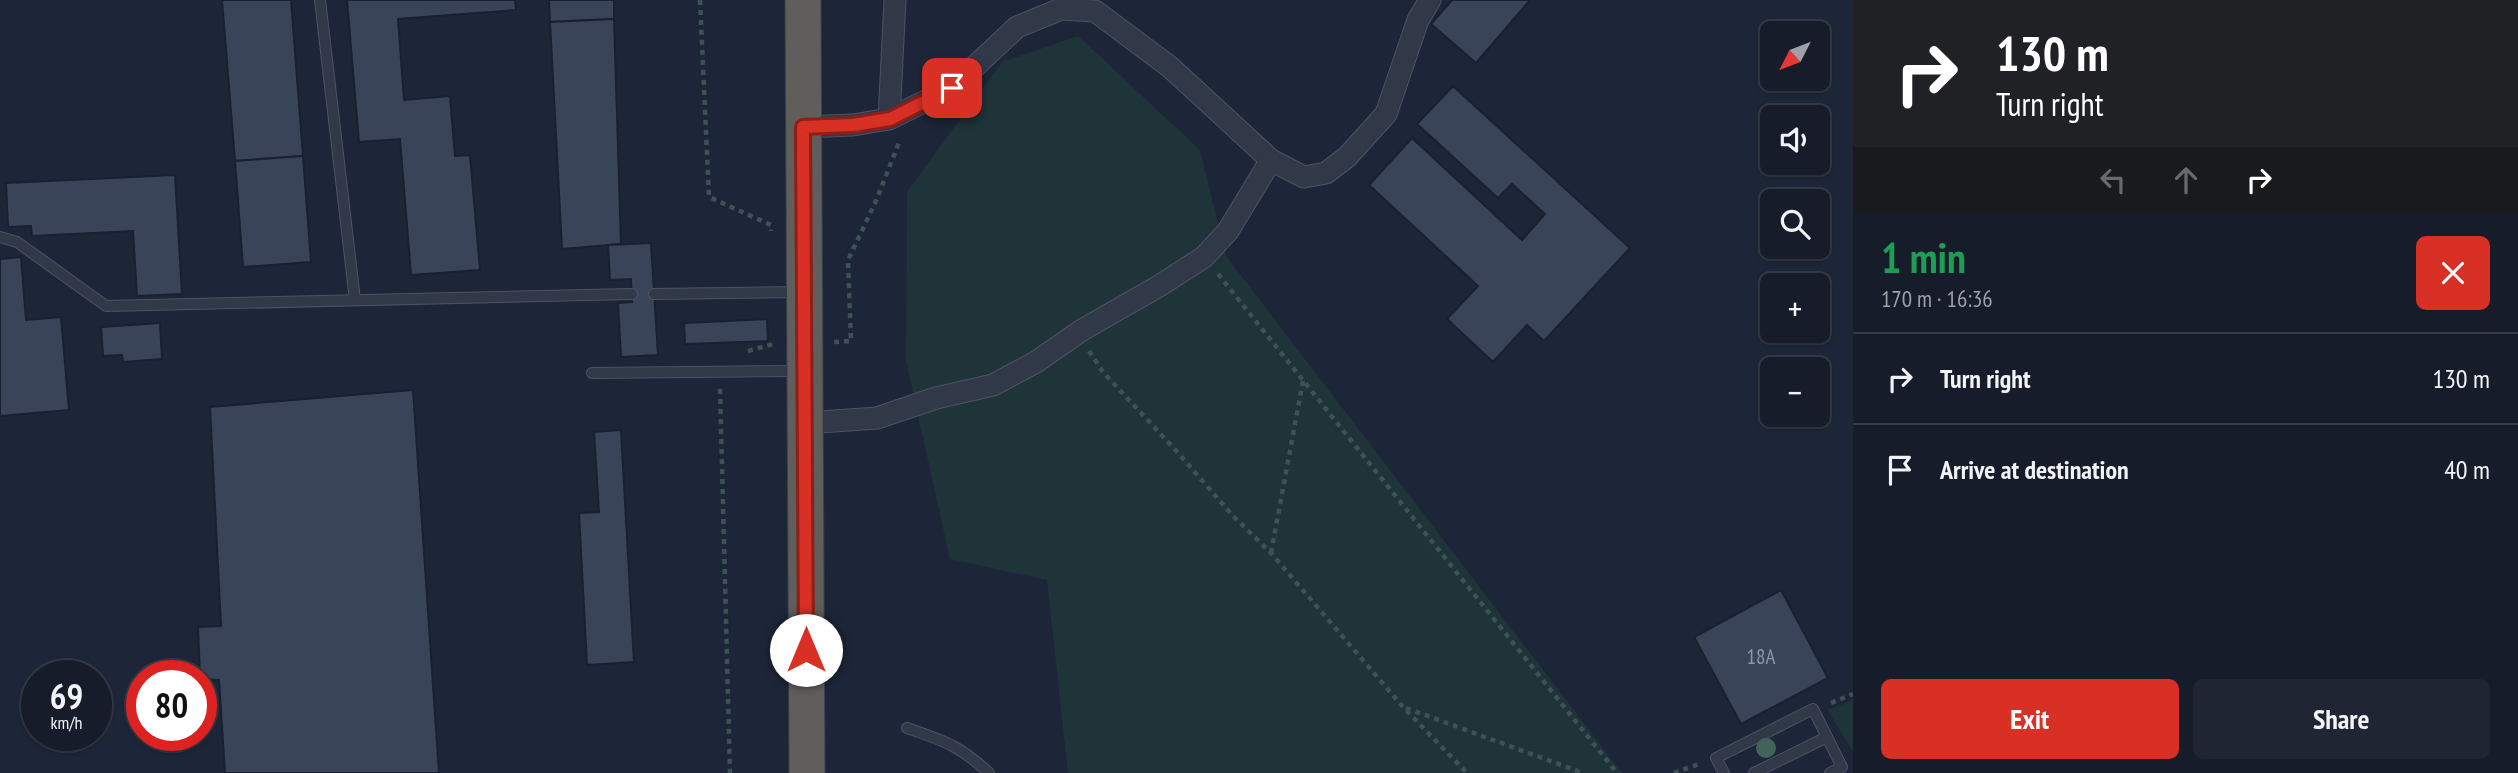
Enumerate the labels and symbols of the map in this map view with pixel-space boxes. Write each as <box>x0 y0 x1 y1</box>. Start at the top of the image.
north arrow <box>1760 21 1830 91</box>
pin <box>922 58 982 118</box>
position arrow <box>769 613 843 687</box>
house number: 18А <box>1747 643 1775 670</box>
speed limit sign: 80 <box>126 660 217 751</box>

